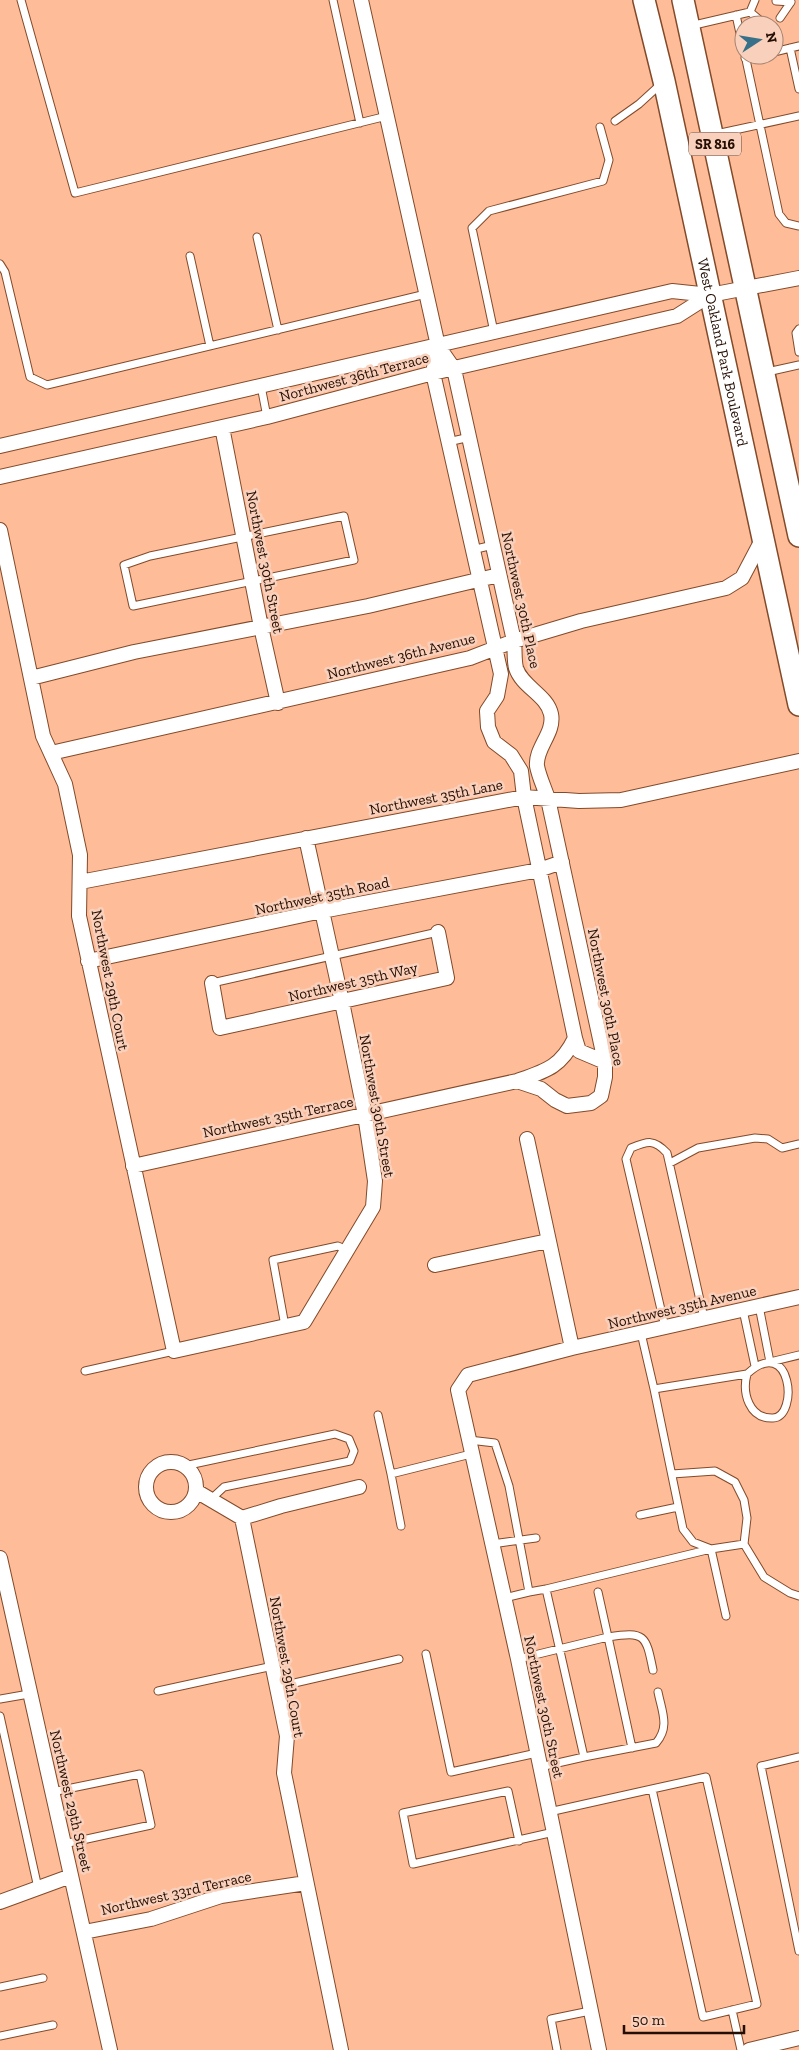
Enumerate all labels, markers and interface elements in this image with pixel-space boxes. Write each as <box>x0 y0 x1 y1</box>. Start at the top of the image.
north arrow <box>734 15 784 65</box>
text: N <box>762 30 781 45</box>
road number: SR 816 <box>689 132 741 156</box>
street label: West Oakland Park Boulevard <box>694 257 752 449</box>
street label: Northwest 36th Terrace <box>277 348 431 406</box>
street label: Northwest 30th Street <box>242 489 288 635</box>
street label: Northwest 30th Place <box>498 530 544 670</box>
street label: Northwest 36th Avenue <box>325 629 477 683</box>
street label: Northwest 35th Lane <box>368 775 504 819</box>
street label: Northwest 35th Road <box>253 873 392 919</box>
street label: Northwest 29th Court <box>88 908 133 1052</box>
street label: Northwest 30th Place <box>584 927 628 1067</box>
street label: Northwest 35th Way <box>287 958 420 1006</box>
street label: Northwest 30th Street <box>356 1033 399 1179</box>
street label: Northwest 35th Terrace <box>201 1092 355 1142</box>
street label: Northwest 35th Avenue <box>606 1281 758 1333</box>
street label: Northwest 29th Court <box>266 1595 308 1739</box>
street label: Northwest 30th Street <box>520 1634 568 1780</box>
street label: Northwest 29th Street <box>46 1728 96 1874</box>
street label: Northwest 33rd Terrace <box>99 1867 253 1919</box>
scale bar <box>624 2002 744 2034</box>
text: 50 m <box>632 2011 665 2029</box>

